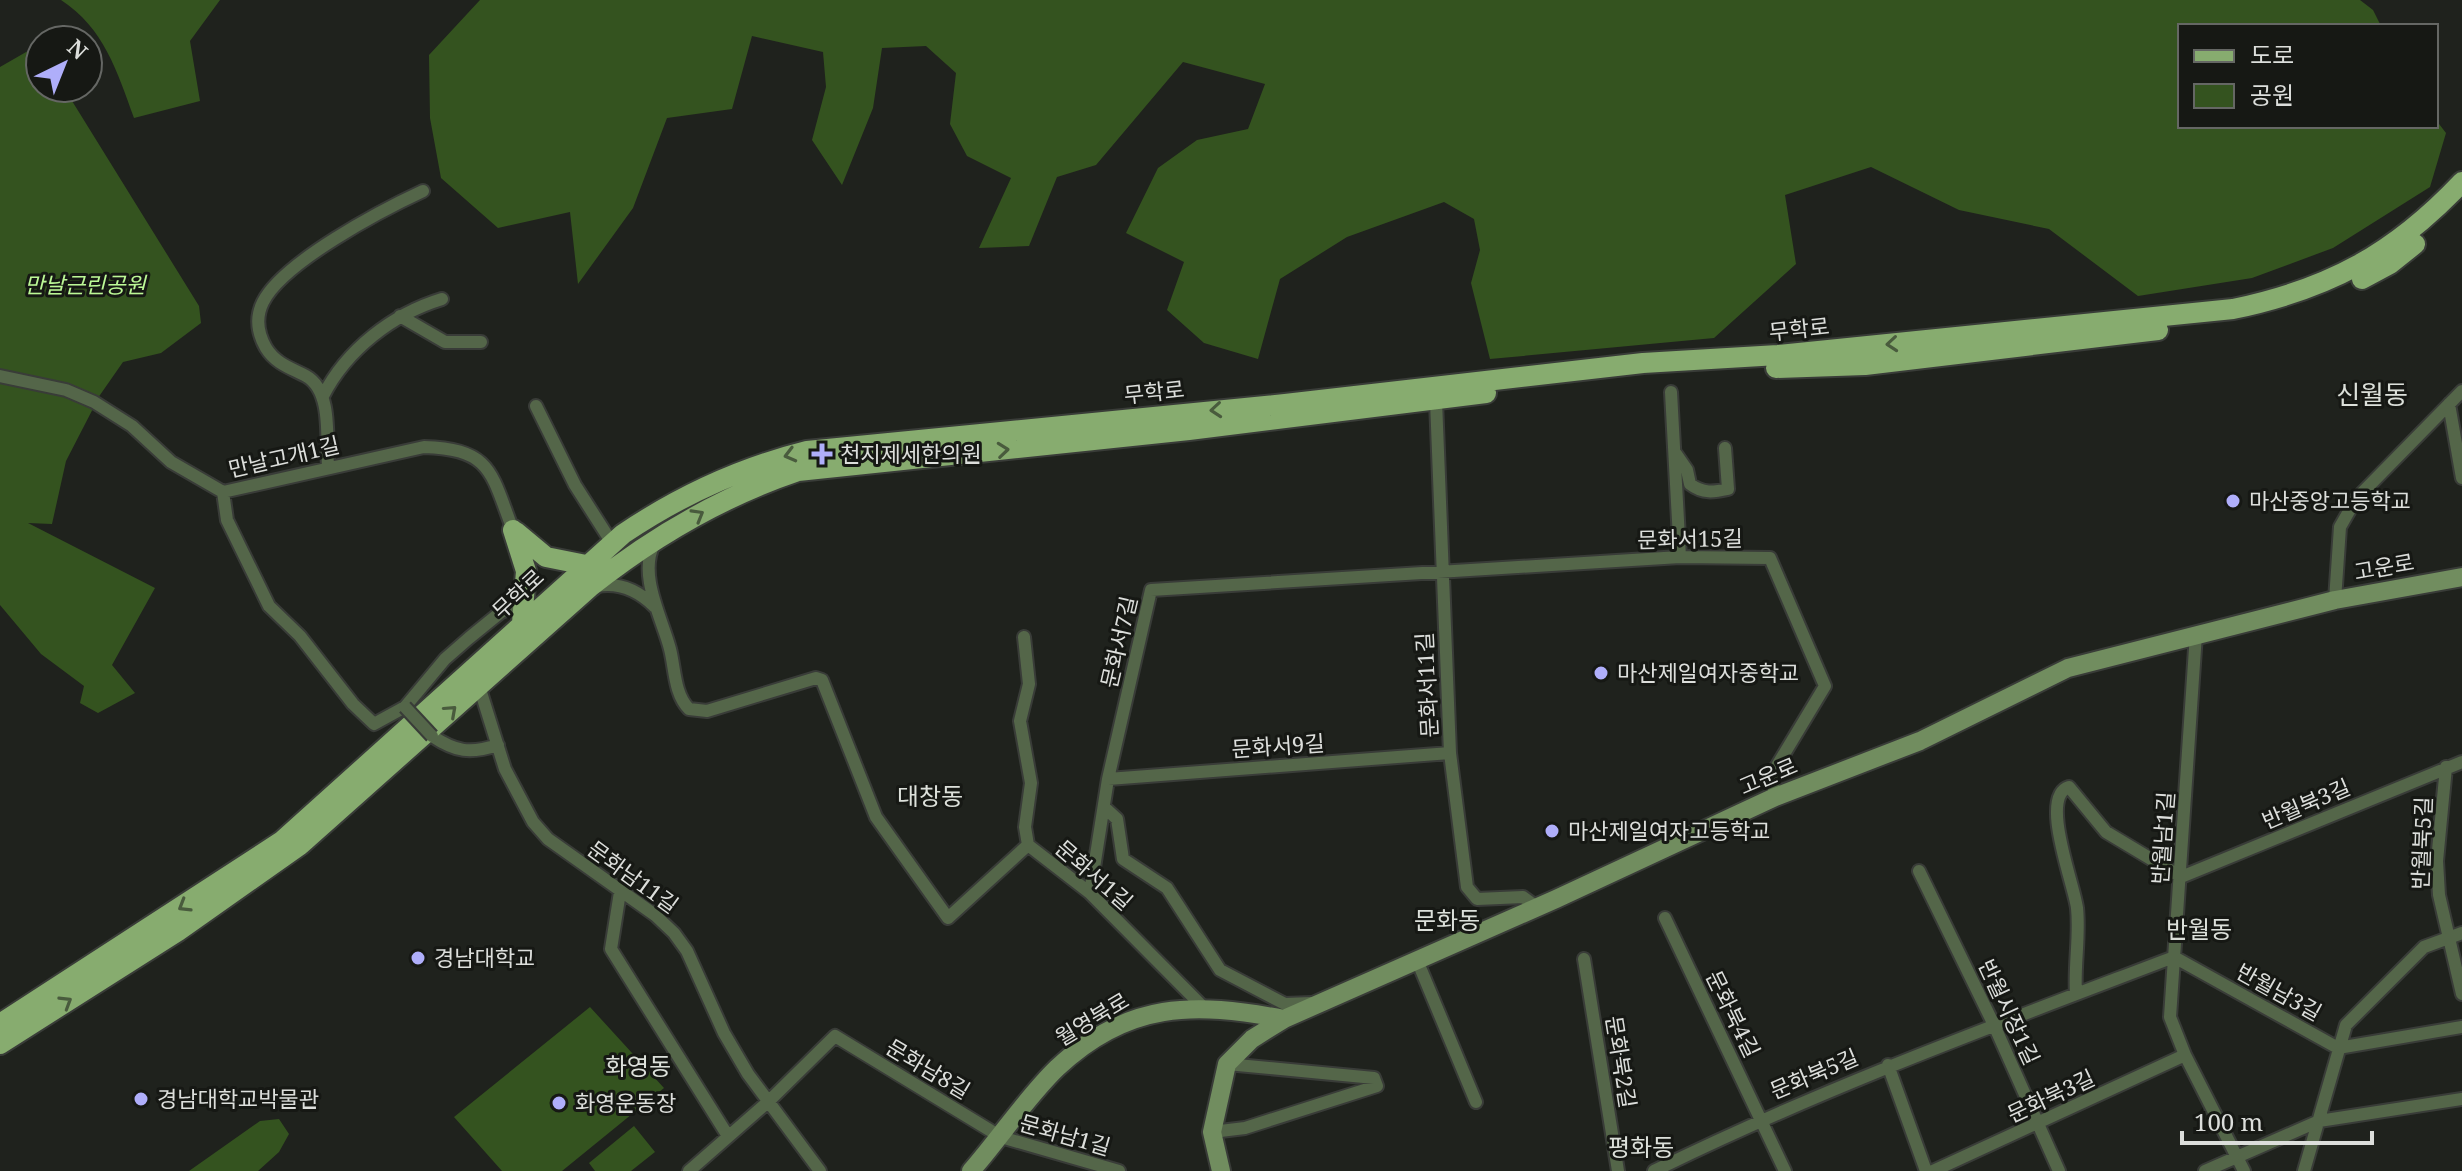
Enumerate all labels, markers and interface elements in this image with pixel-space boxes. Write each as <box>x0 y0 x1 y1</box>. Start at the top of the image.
north arrow <box>24 24 104 104</box>
legend <box>2178 24 2438 128</box>
text: N <box>62 32 95 66</box>
text: 도로 <box>2250 38 2294 71</box>
text: 공원 <box>2250 78 2294 111</box>
park label: 만날근린공원 <box>24 269 147 299</box>
street label: 무학로 <box>1767 310 1831 346</box>
one-way arrow <box>1885 335 1898 352</box>
street label: 무학로 <box>1122 373 1186 409</box>
district label: 신월동 <box>2336 376 2408 412</box>
one-way arrow <box>1209 401 1222 418</box>
street label: 만날고개1길 <box>225 429 342 483</box>
place label: 천지제세한의원 <box>840 438 982 468</box>
one-way arrow <box>997 441 1010 458</box>
marker: 천지제세한의원 <box>811 443 833 465</box>
one-way arrow <box>784 446 798 462</box>
place label: 마산중앙고등학교 <box>2249 485 2411 515</box>
marker: 마산중앙고등학교 <box>2224 492 2242 510</box>
one-way arrow <box>689 509 704 525</box>
street label: 문화서15길 <box>1637 522 1743 554</box>
street label: 고운로 <box>2351 546 2416 586</box>
street label: 무학로 <box>485 562 550 625</box>
street label: 문화서7길 <box>1093 593 1143 691</box>
street label: 문화서11길 <box>1408 632 1444 739</box>
place label: 마산제일여자중학교 <box>1617 657 1799 687</box>
marker: 마산제일여자중학교 <box>1592 664 1610 682</box>
one-way arrow <box>442 705 456 720</box>
street label: 문화서9길 <box>1230 727 1325 763</box>
street label: 고운로 <box>1734 749 1801 801</box>
street label: 반월북3길 <box>2257 771 2354 835</box>
district label: 대창동 <box>897 779 963 812</box>
street label: 반월남1길 <box>2144 790 2180 885</box>
street label: 반월북5길 <box>2404 796 2438 890</box>
place label: 마산제일여자고등학교 <box>1568 815 1770 845</box>
marker: 마산제일여자고등학교 <box>1543 822 1561 840</box>
street label: 문화서1길 <box>1050 832 1140 916</box>
street label: 문화남11길 <box>582 833 685 919</box>
one-way arrow <box>178 896 193 912</box>
district label: 문화동 <box>1414 903 1480 936</box>
district label: 반월동 <box>2166 912 2232 945</box>
place label: 경남대학교 <box>434 942 535 972</box>
marker: 경남대학교 <box>409 949 427 967</box>
street label: 반월시장1길 <box>1972 954 2047 1069</box>
street label: 반월남3길 <box>2231 955 2328 1027</box>
street label: 문화북4길 <box>1700 965 1768 1062</box>
street label: 월영북로 <box>1049 984 1134 1052</box>
one-way arrow <box>57 996 72 1011</box>
street label: 문화북2길 <box>1600 1013 1644 1110</box>
street label: 문화남8길 <box>881 1031 976 1105</box>
street label: 문화북5길 <box>1765 1041 1862 1105</box>
district label: 화영동 <box>605 1049 671 1082</box>
street label: 문화북3길 <box>2002 1062 2099 1128</box>
place label: 경남대학교박물관 <box>157 1083 319 1113</box>
place label: 화영운동장 <box>575 1087 676 1117</box>
marker: 경남대학교박물관 <box>132 1090 150 1108</box>
marker: 화영운동장 <box>550 1094 568 1112</box>
scale bar <box>2182 1095 2372 1145</box>
text: 100 m <box>2194 1105 2263 1138</box>
street label: 문화남1길 <box>1016 1107 1114 1161</box>
district label: 평화동 <box>1608 1130 1674 1163</box>

